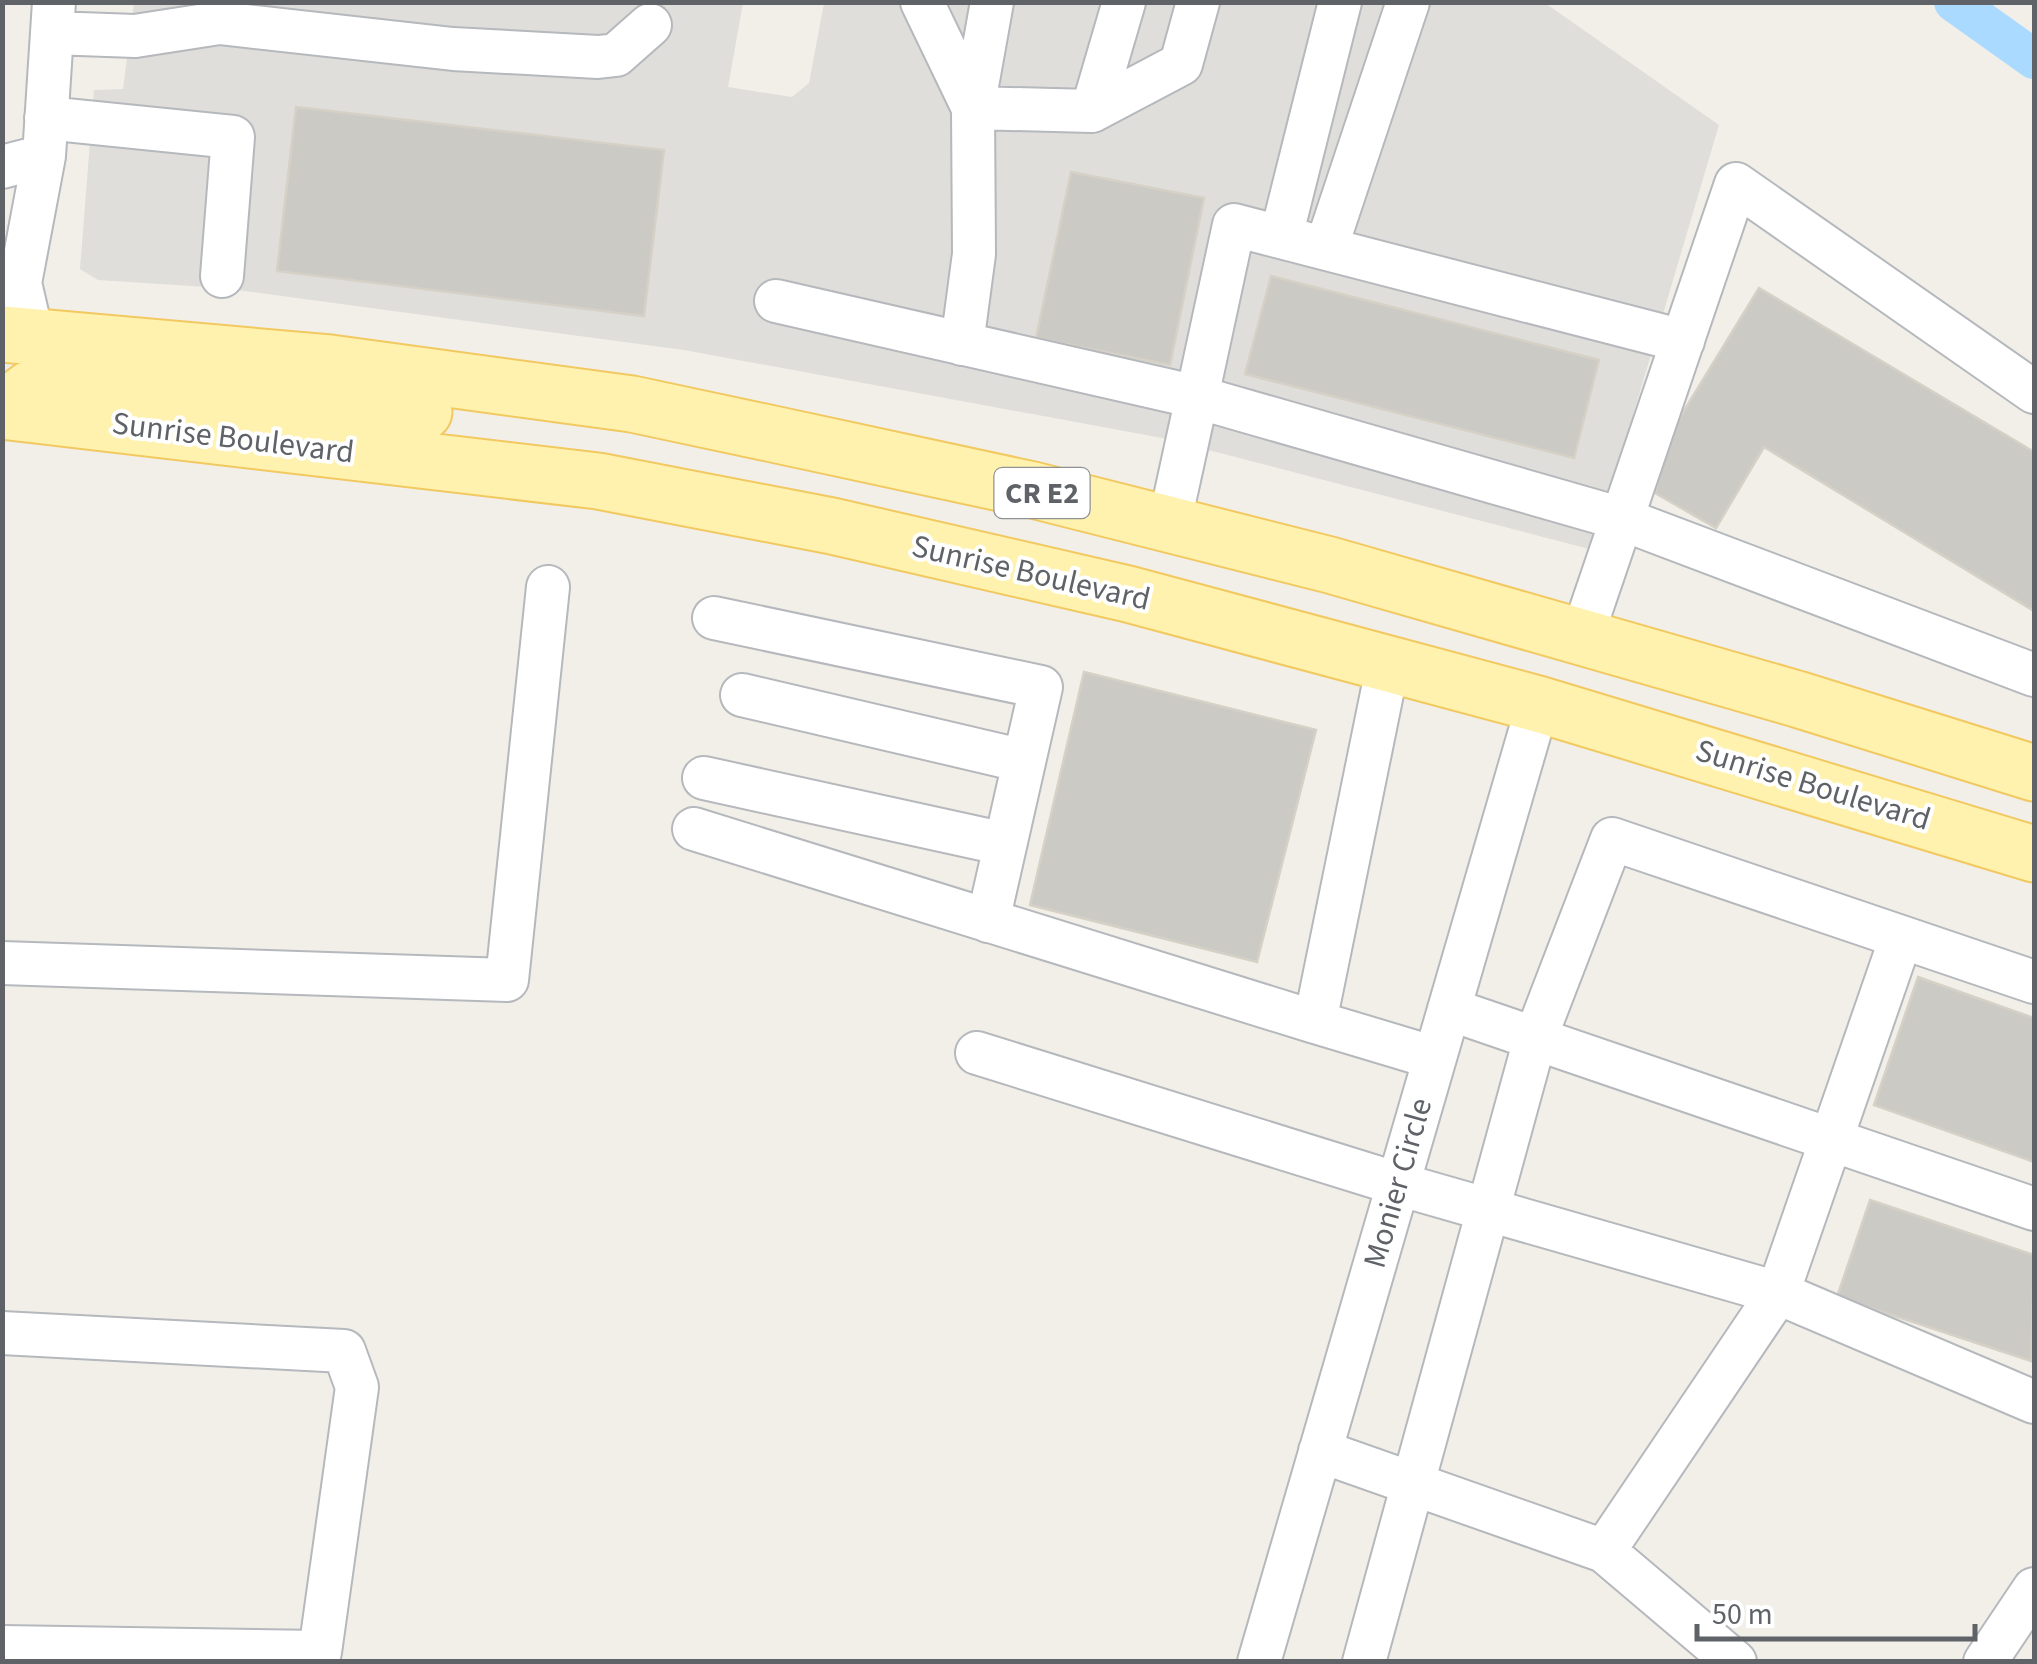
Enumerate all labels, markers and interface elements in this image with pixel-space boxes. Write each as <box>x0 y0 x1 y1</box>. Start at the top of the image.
street label: Sunrise Boulevard <box>109 400 357 476</box>
road number: CR E2 <box>994 468 1090 518</box>
street label: Sunrise Boulevard <box>907 523 1155 623</box>
street label: Sunrise Boulevard <box>1690 727 1936 843</box>
street label: Monier Circle <box>1352 1093 1444 1273</box>
scale bar <box>1697 1579 1974 1641</box>
text: 50 m <box>1712 1593 1773 1636</box>

